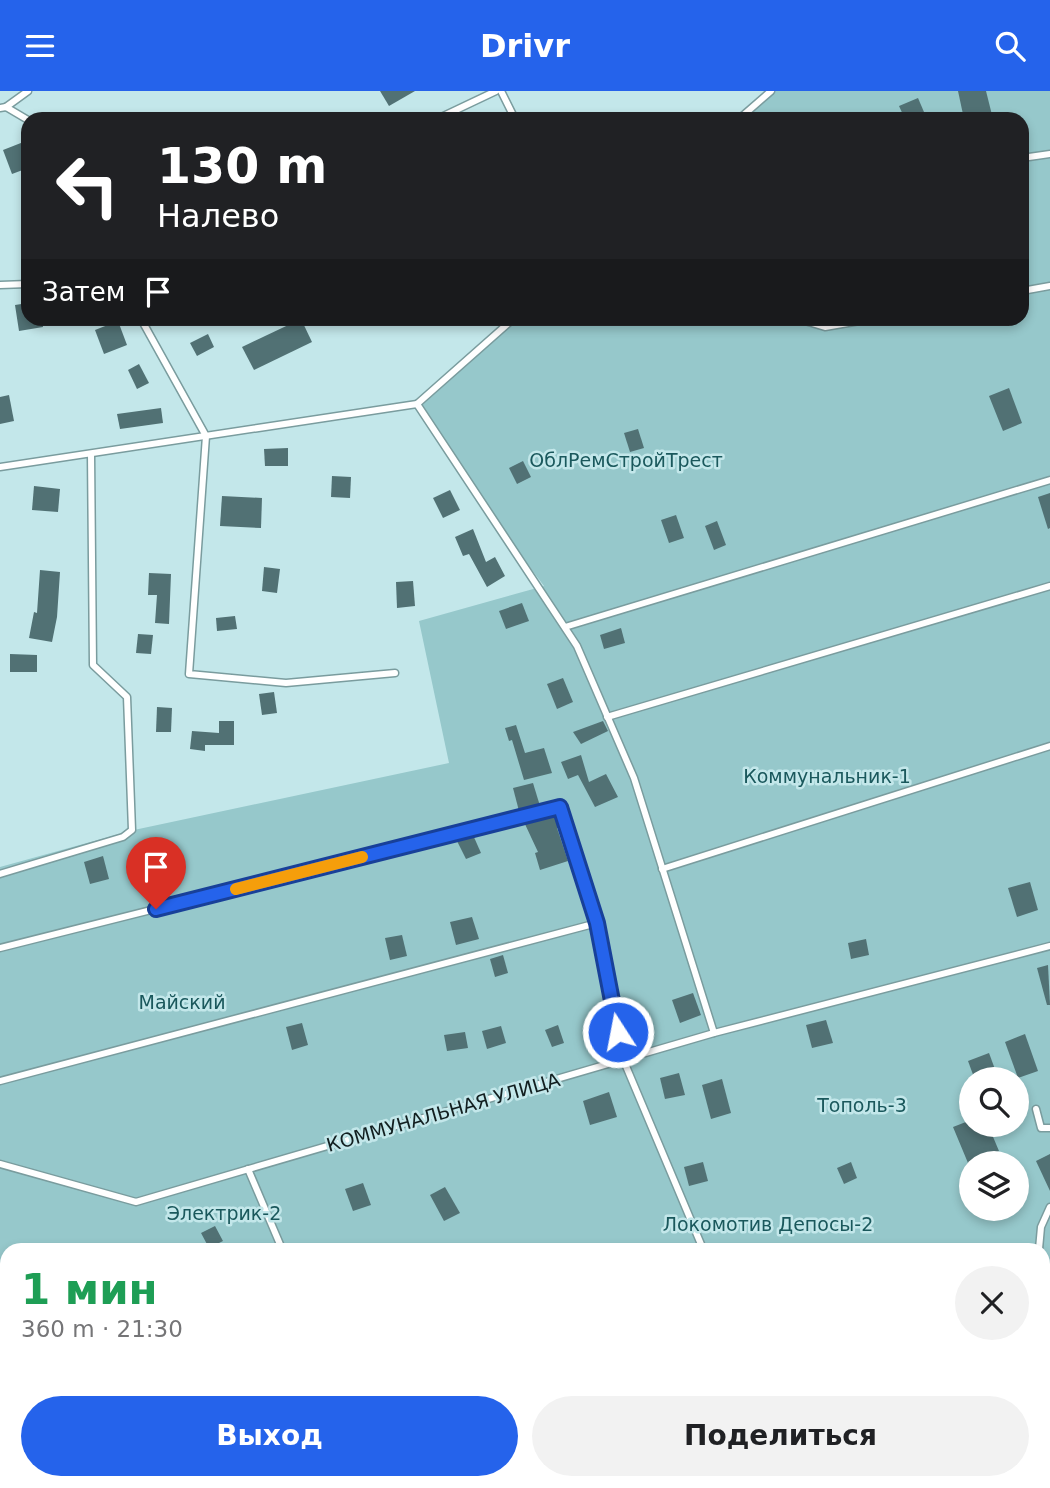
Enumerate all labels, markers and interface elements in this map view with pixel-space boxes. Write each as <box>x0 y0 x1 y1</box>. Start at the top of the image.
icon: menu <box>21 27 59 65</box>
text: Drivr <box>480 27 570 65</box>
icon: search <box>991 27 1029 65</box>
text: 130 m <box>157 138 327 195</box>
icon: left <box>42 140 133 231</box>
text: Налево <box>157 197 279 235</box>
icon: arrive <box>139 273 177 311</box>
text: Затем <box>42 277 125 307</box>
park label: ОблРемСтройТрест <box>529 449 723 471</box>
park label: Коммунальник-1 <box>743 765 911 787</box>
pin <box>126 837 186 909</box>
icon: arrive <box>137 848 175 886</box>
park label: Майский <box>138 991 226 1013</box>
position arrow <box>581 995 655 1069</box>
map controls <box>959 1067 1029 1221</box>
button: search <box>959 1067 1029 1137</box>
street label: КОММУНАЛЬНАЯ УЛИЦА <box>324 1068 562 1156</box>
park label: Тополь-3 <box>816 1094 907 1116</box>
button: layers <box>959 1151 1029 1221</box>
park label: Электрик-2 <box>167 1202 281 1224</box>
park label: Локомотив Депосы-2 <box>663 1213 873 1235</box>
text: 1 мин <box>21 1265 158 1314</box>
button: close <box>955 1266 1029 1340</box>
text: 360 m · 21:30 <box>21 1316 183 1342</box>
button: Выход <box>21 1396 518 1476</box>
button: Поделиться <box>532 1396 1029 1476</box>

